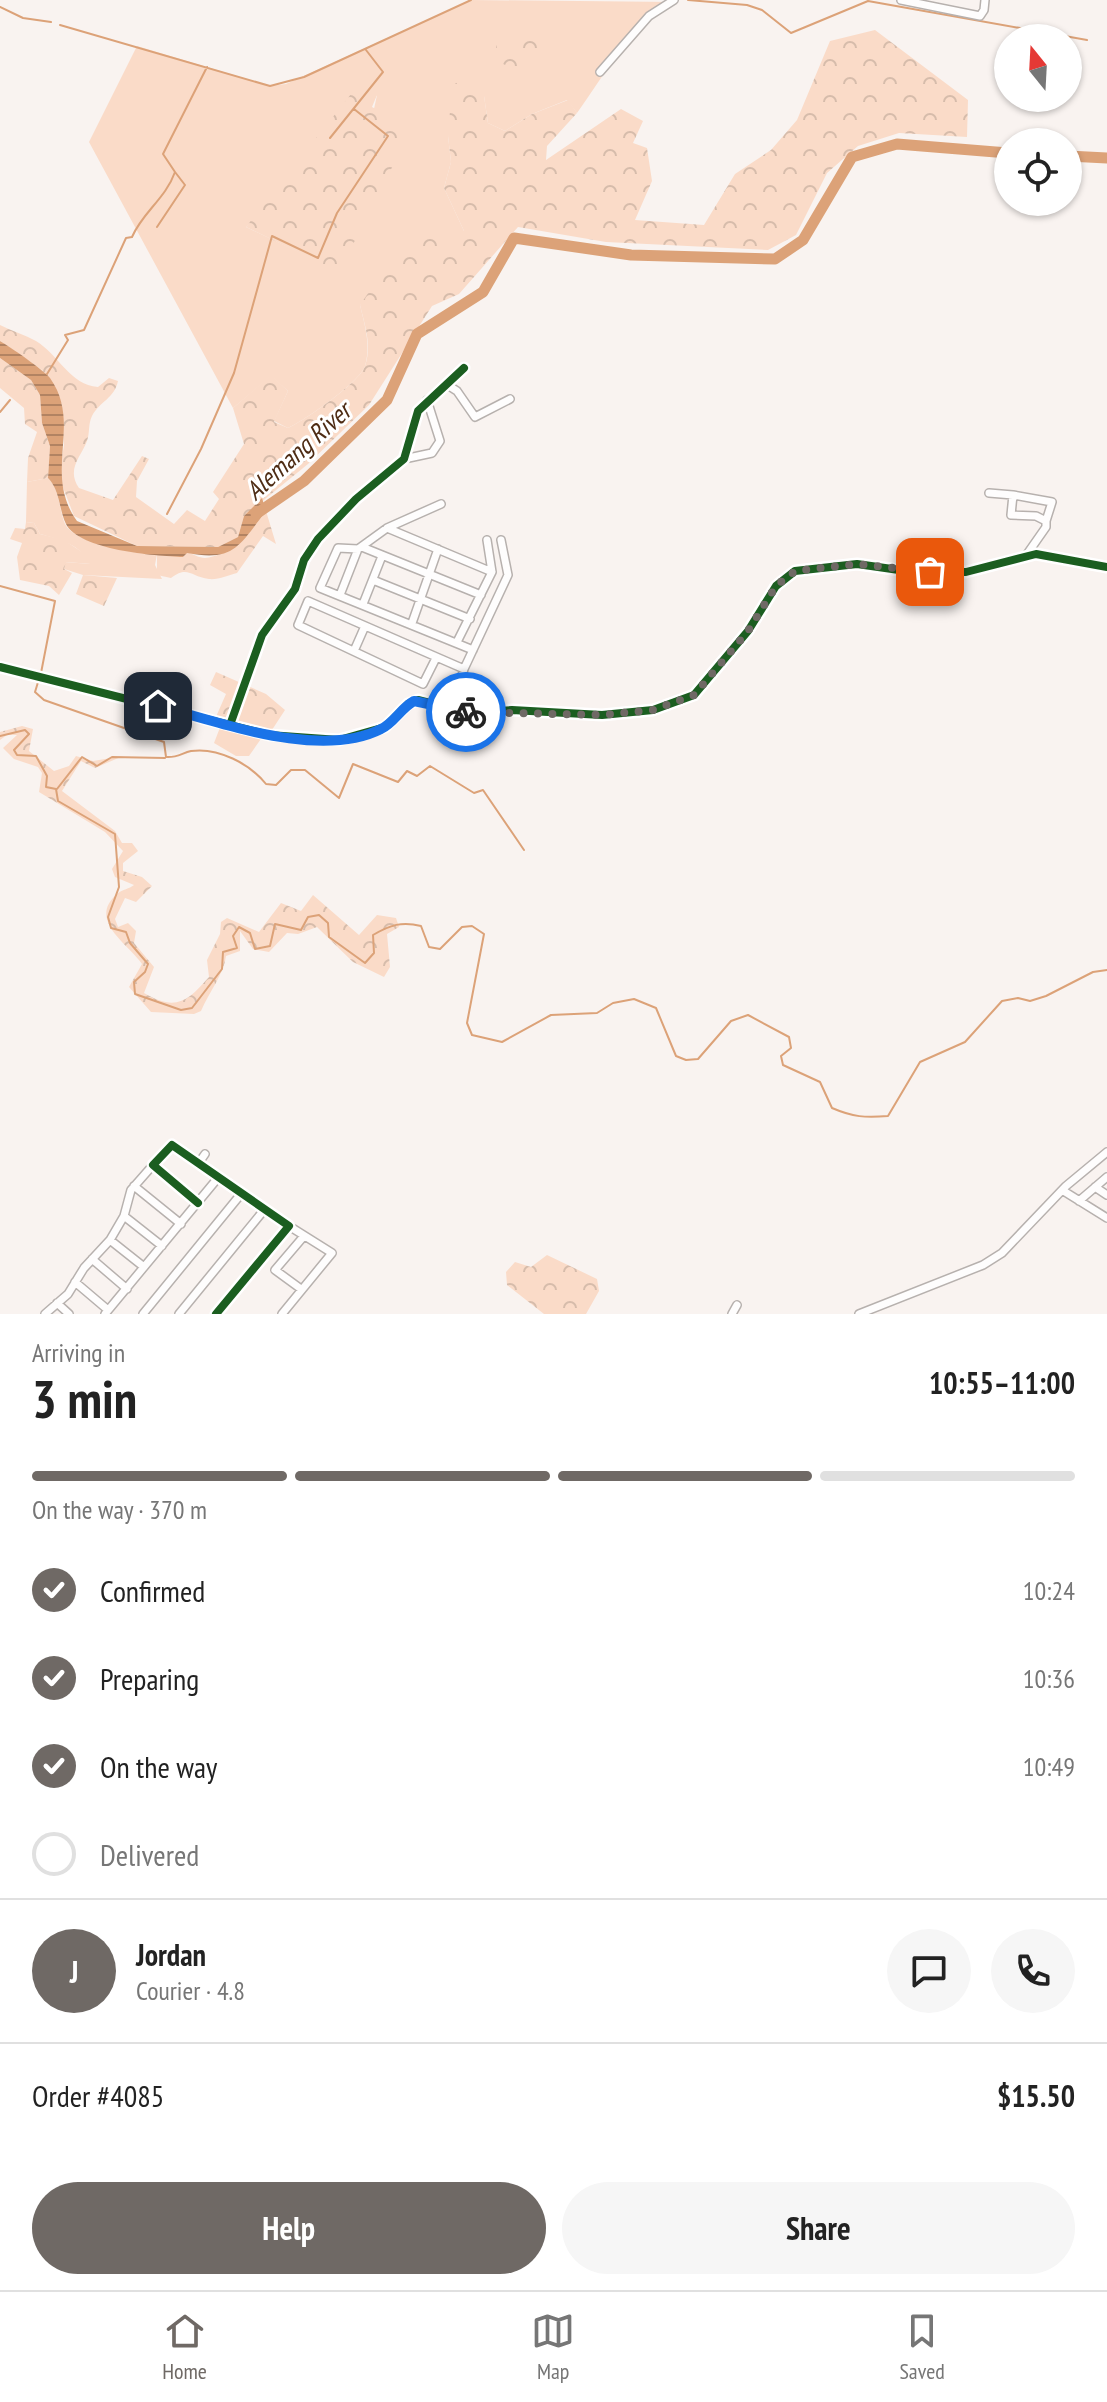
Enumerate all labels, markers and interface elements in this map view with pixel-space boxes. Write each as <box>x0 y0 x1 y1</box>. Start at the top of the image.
north arrow <box>994 24 1082 112</box>
map controls <box>994 24 1082 216</box>
button: locate <box>994 128 1082 216</box>
water label: Alemang River <box>238 392 360 507</box>
pin <box>896 538 964 606</box>
icon: bag <box>908 550 952 594</box>
pin <box>124 672 192 740</box>
courier <box>426 672 506 752</box>
icon: home <box>136 684 180 728</box>
icon: bike <box>444 690 488 734</box>
text: Arriving in <box>32 1336 125 1369</box>
text: 10:55–11:00 <box>929 1363 1075 1402</box>
text: 3 min <box>32 1365 137 1432</box>
text: On the way · 370 m <box>32 1493 207 1526</box>
icon: check <box>32 1568 76 1612</box>
text: Confirmed <box>100 1571 205 1610</box>
text: 10:24 <box>1023 1574 1075 1607</box>
icon: check <box>32 1656 76 1700</box>
text: Preparing <box>100 1659 199 1698</box>
text: 10:36 <box>1023 1662 1075 1695</box>
icon: check <box>32 1744 76 1788</box>
text: On the way <box>100 1747 217 1786</box>
text: 10:49 <box>1023 1750 1075 1783</box>
text: Delivered <box>100 1835 199 1874</box>
button: chat <box>887 1929 971 2013</box>
button: phone <box>991 1929 1075 2013</box>
text: Jordan <box>136 1935 206 1974</box>
text: J <box>70 1952 78 1991</box>
text: Courier · 4.8 <box>136 1974 245 2007</box>
text: Order #4085 <box>32 2076 164 2115</box>
text: $15.50 <box>997 2076 1075 2115</box>
button: Help <box>32 2182 546 2274</box>
button: Share <box>562 2182 1075 2274</box>
tab: Home <box>162 2309 207 2385</box>
tab: Map <box>531 2309 575 2385</box>
tab: Saved <box>899 2309 945 2385</box>

